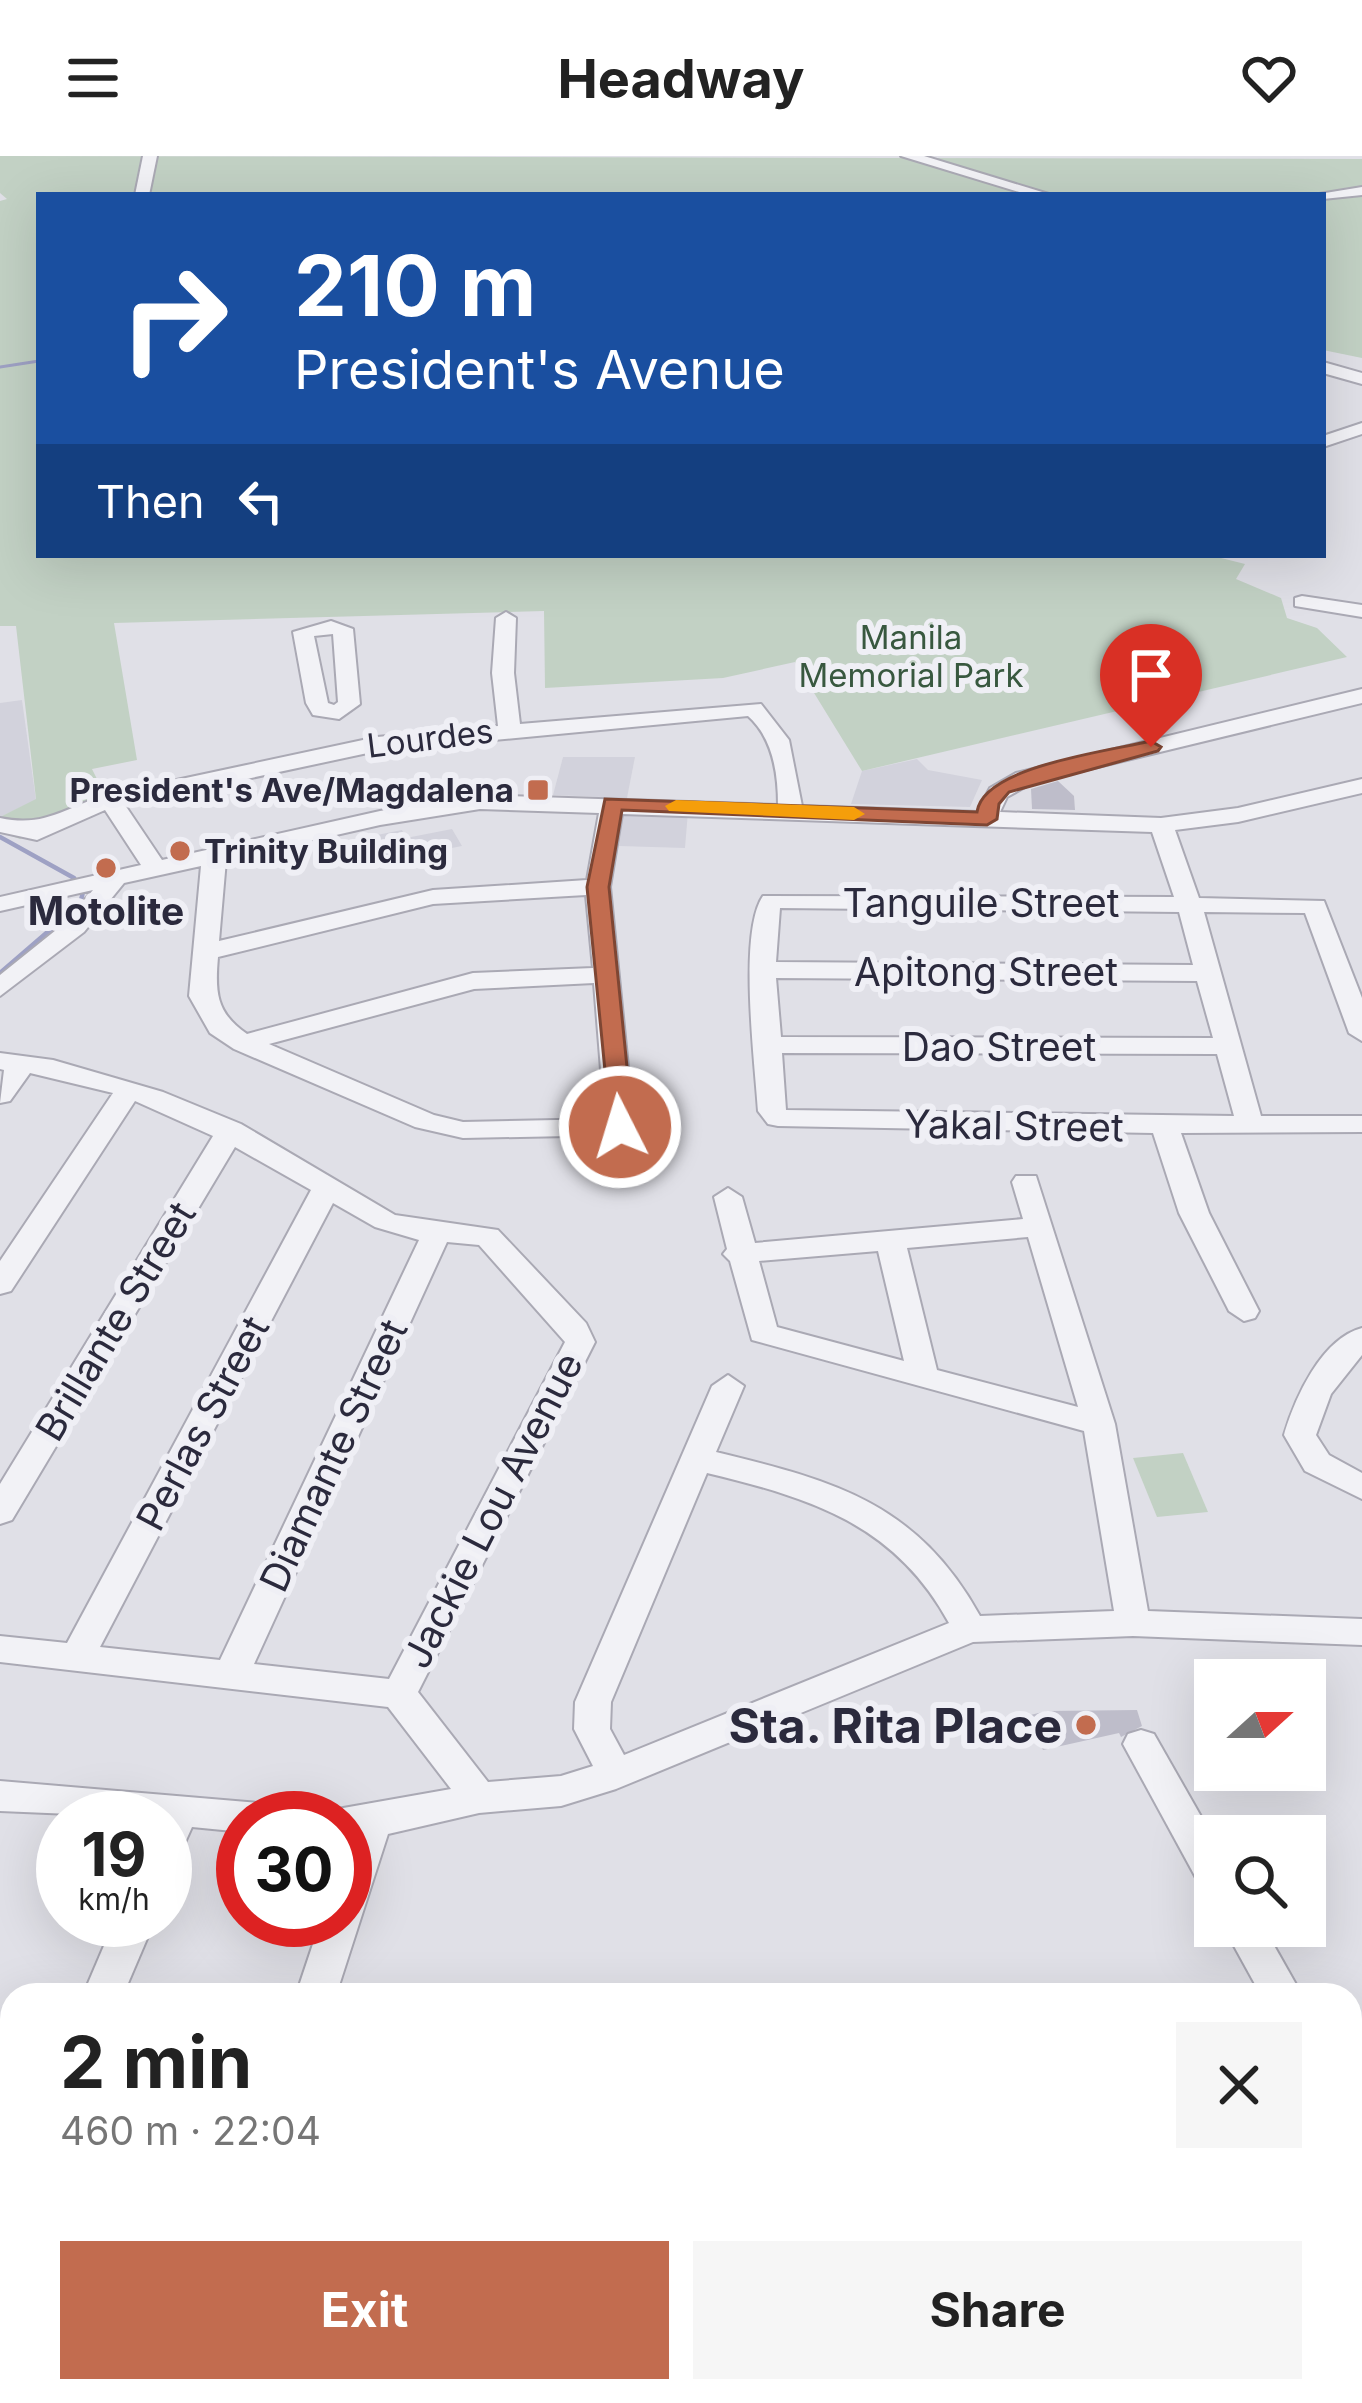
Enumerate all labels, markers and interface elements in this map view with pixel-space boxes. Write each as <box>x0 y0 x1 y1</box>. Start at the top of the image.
icon: menu <box>60 45 126 111</box>
icon: heart <box>1236 45 1302 111</box>
text: Headway <box>557 46 805 111</box>
text: 210 m <box>294 235 536 336</box>
icon: right <box>96 240 252 396</box>
text: President's Avenue <box>294 337 785 402</box>
icon: left <box>228 468 294 534</box>
text: Then <box>96 474 204 529</box>
park label: Manila Memorial Park <box>798 617 1024 695</box>
pin <box>1100 624 1202 747</box>
icon: arrive <box>1118 642 1184 708</box>
street label: Lourdes <box>365 710 495 766</box>
place label: President's Ave/Magdalena <box>70 770 514 810</box>
marker: President's Ave/Magdalena <box>525 777 551 803</box>
place label: Trinity Building <box>204 831 448 871</box>
marker: Trinity Building <box>167 838 193 864</box>
marker: Motolite <box>93 855 119 881</box>
street label: Tanguile Street <box>843 879 1119 926</box>
place label: Motolite <box>28 887 184 934</box>
street label: Apitong Street <box>854 948 1118 995</box>
street label: Dao Street <box>902 1023 1096 1070</box>
position arrow <box>557 1064 683 1190</box>
street label: Yakal Street <box>904 1100 1124 1150</box>
street label: Brillante Street <box>25 1193 205 1449</box>
street label: Perlas Street <box>126 1308 278 1538</box>
street label: Diamante Street <box>249 1312 417 1598</box>
street label: Jackie Lou Avenue <box>392 1345 592 1675</box>
north arrow <box>1194 1659 1326 1791</box>
map controls <box>1194 1659 1326 1947</box>
place label: Sta. Rita Place <box>729 1696 1062 1755</box>
marker: Sta. Rita Place <box>1073 1712 1099 1738</box>
speed limit sign: 30 <box>216 1791 372 1947</box>
button: search <box>1194 1815 1326 1947</box>
text: 19 <box>82 1818 146 1890</box>
text: km/h <box>78 1881 150 1917</box>
text: 2 min <box>60 2018 252 2105</box>
button: close <box>1176 2022 1302 2148</box>
text: 460 m · 22:04 <box>60 2107 321 2154</box>
button: Exit <box>60 2241 669 2379</box>
button: Share <box>693 2241 1302 2379</box>

